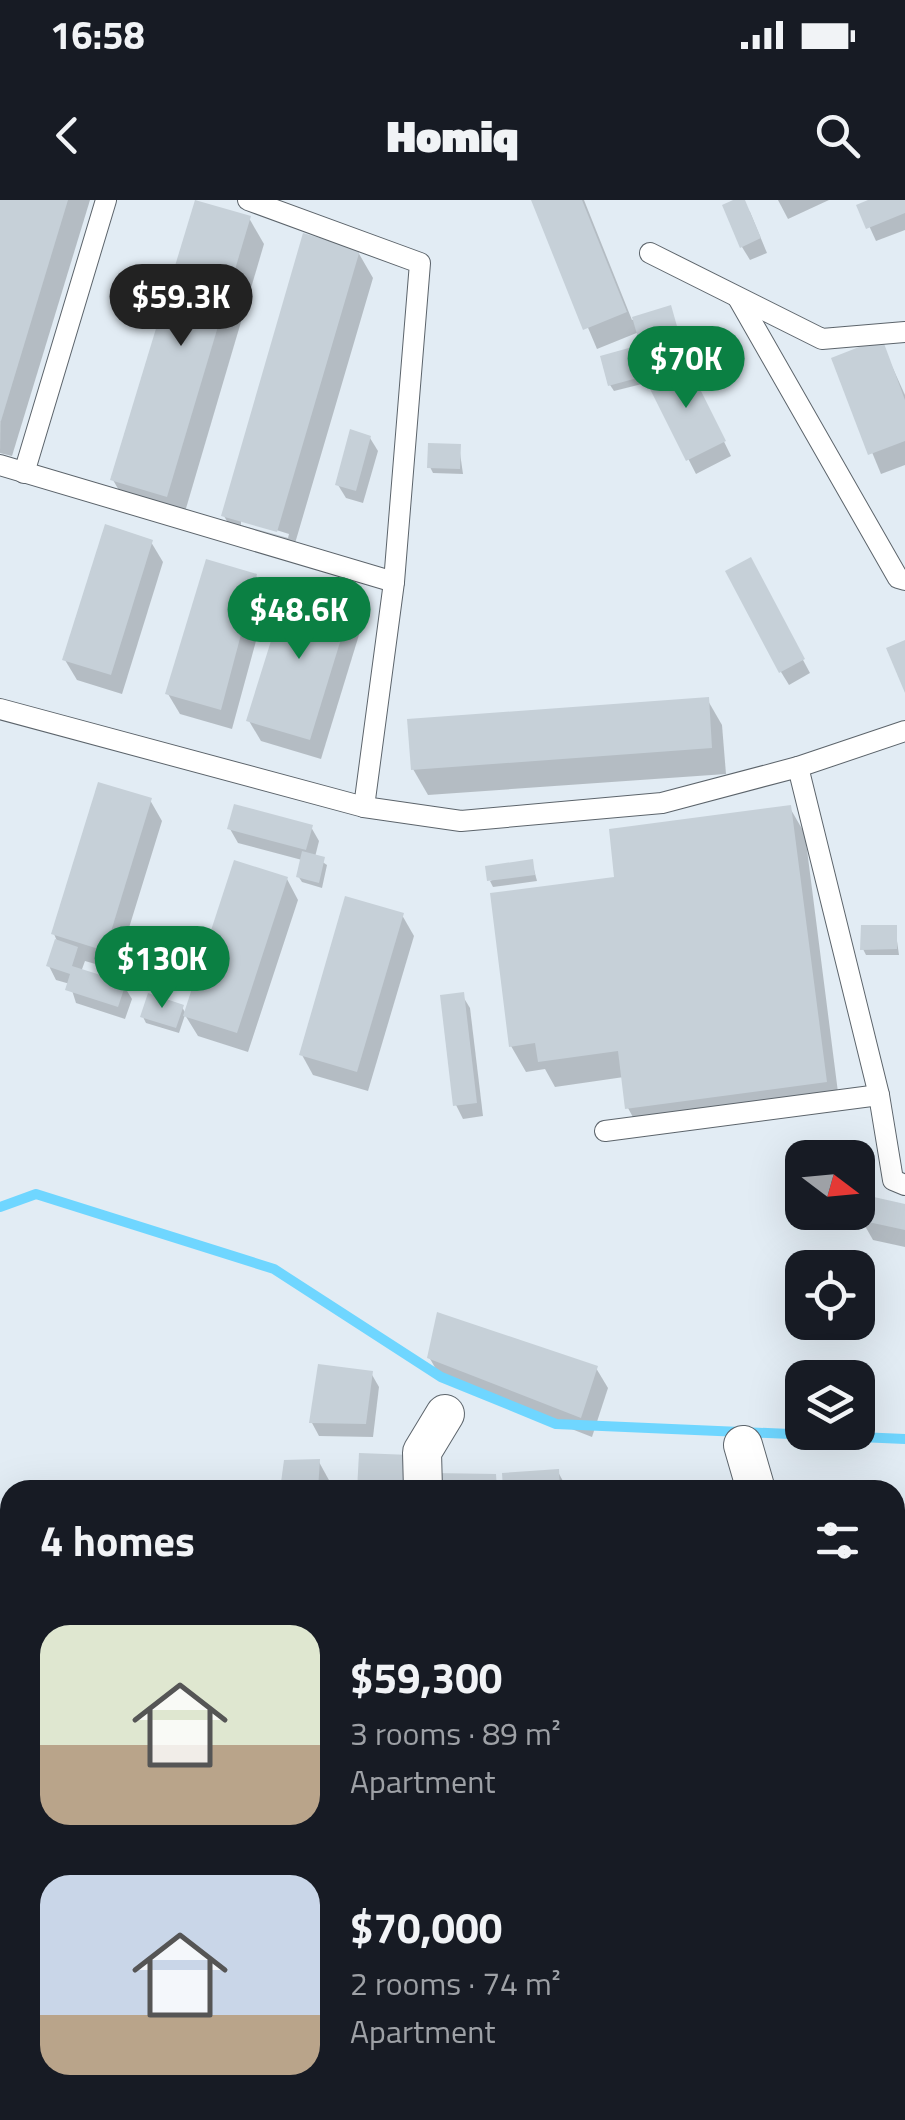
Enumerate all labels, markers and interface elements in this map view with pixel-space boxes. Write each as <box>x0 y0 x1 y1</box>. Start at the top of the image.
text: 16:58 <box>50 6 145 64</box>
text: Homiq <box>387 101 518 169</box>
icon: back <box>40 108 95 163</box>
icon: search <box>810 108 865 163</box>
pin: $59.3K <box>100 264 262 349</box>
text: $59.3K <box>132 272 230 320</box>
pin: $70K <box>627 326 745 411</box>
text: $70K <box>650 334 722 382</box>
pin: $48.6K <box>218 577 380 662</box>
text: $48.6K <box>250 585 348 633</box>
pin: $130K <box>92 926 232 1011</box>
text: $130K <box>117 934 207 982</box>
north arrow <box>785 1140 875 1230</box>
map controls <box>785 1140 875 1450</box>
button: locate <box>785 1250 875 1340</box>
button: layers <box>785 1360 875 1450</box>
text: 4 homes <box>40 1508 195 1572</box>
icon: filters <box>810 1513 865 1568</box>
text: $59,300 <box>350 1645 502 1709</box>
icon: home <box>120 1665 240 1785</box>
text: 3 rooms · 89 m² <box>350 1709 561 1757</box>
text: Apartment <box>350 1757 496 1805</box>
text: $70,000 <box>350 1895 502 1959</box>
icon: home <box>120 1915 240 2035</box>
text: 2 rooms · 74 m² <box>350 1959 561 2007</box>
text: Apartment <box>350 2007 496 2055</box>

